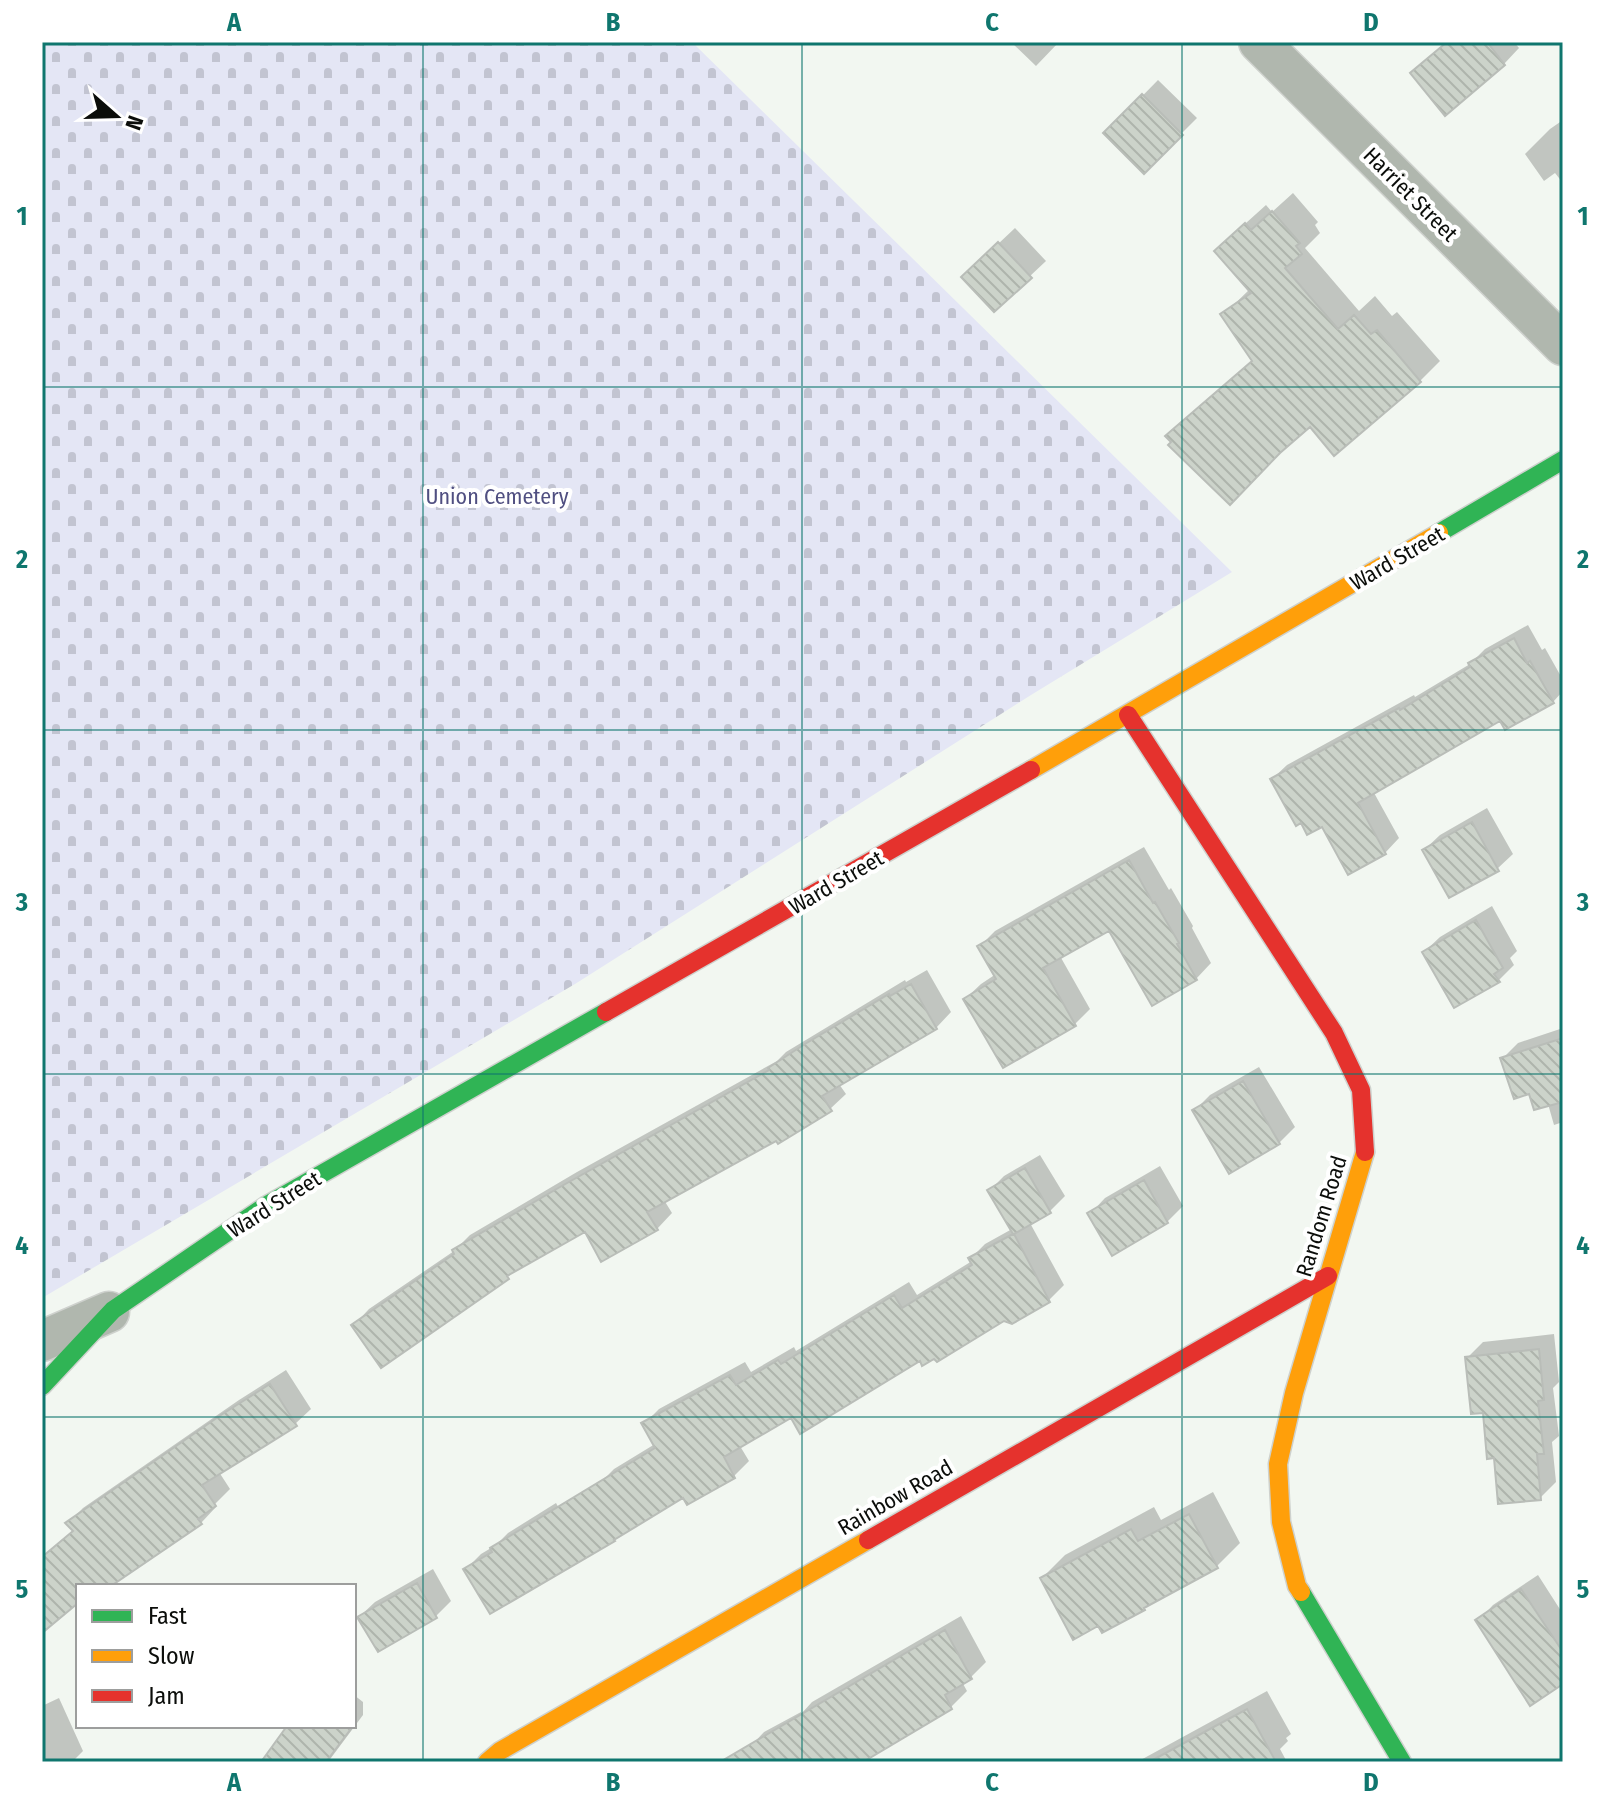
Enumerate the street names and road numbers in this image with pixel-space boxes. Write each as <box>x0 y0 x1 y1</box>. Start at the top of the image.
street label: Harriet Street <box>1358 142 1464 248</box>
street label: Ward Street <box>1345 520 1450 596</box>
street label: Ward Street <box>784 844 889 920</box>
street label: Random Road <box>1290 1152 1353 1280</box>
street label: Ward Street <box>223 1165 327 1244</box>
street label: Rainbow Road <box>833 1454 957 1541</box>

